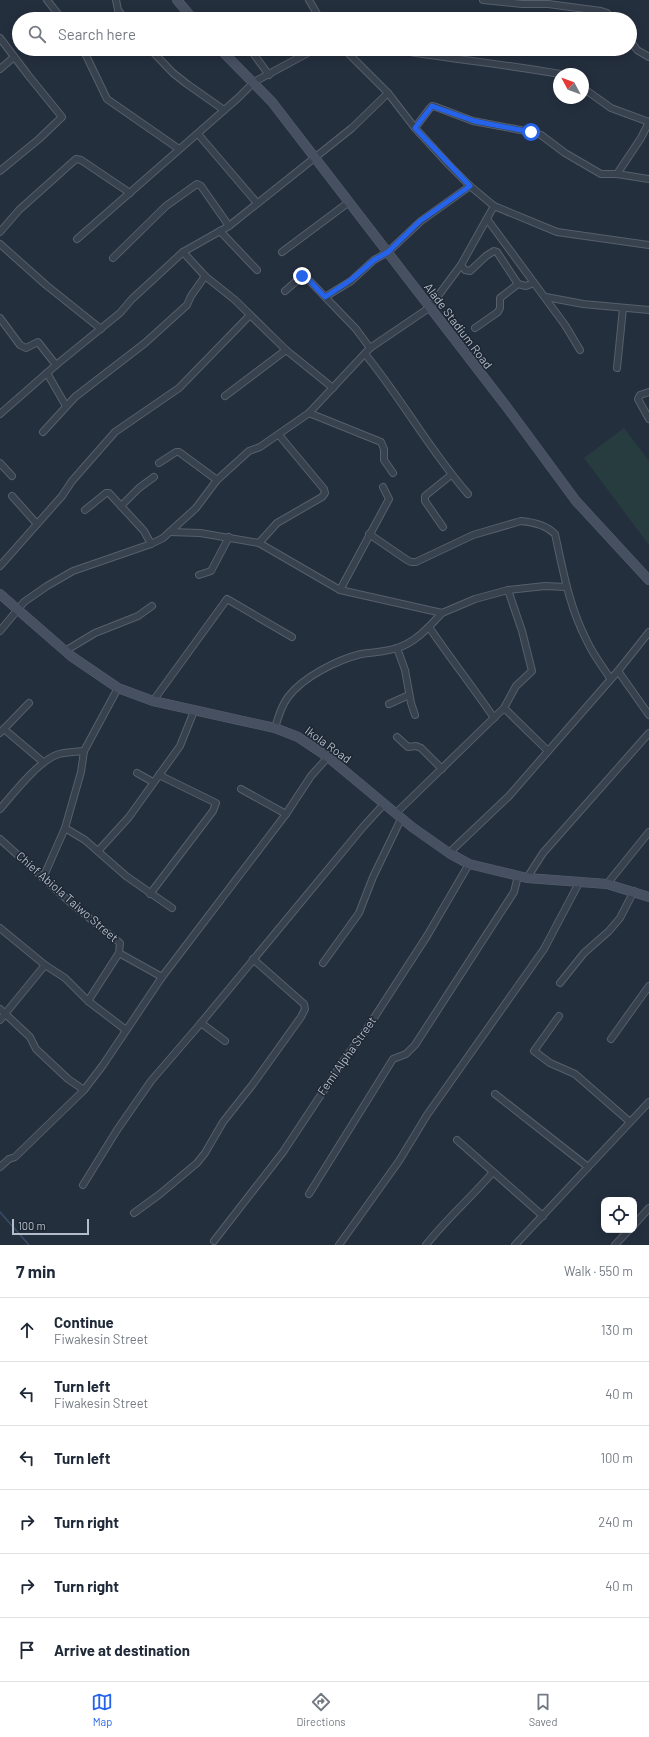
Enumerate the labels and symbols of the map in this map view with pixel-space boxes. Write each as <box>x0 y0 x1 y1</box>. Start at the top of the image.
north arrow <box>553 68 589 104</box>
route start <box>522 123 540 141</box>
route end <box>293 267 311 285</box>
street label: Alade Stadium Road <box>422 280 496 371</box>
street label: Ikola Road <box>303 723 354 766</box>
street label: Chief Abiola Taiwo Street <box>14 848 121 944</box>
street label: Femi Alpha Street <box>314 1014 378 1097</box>
scale bar <box>12 1217 89 1236</box>

